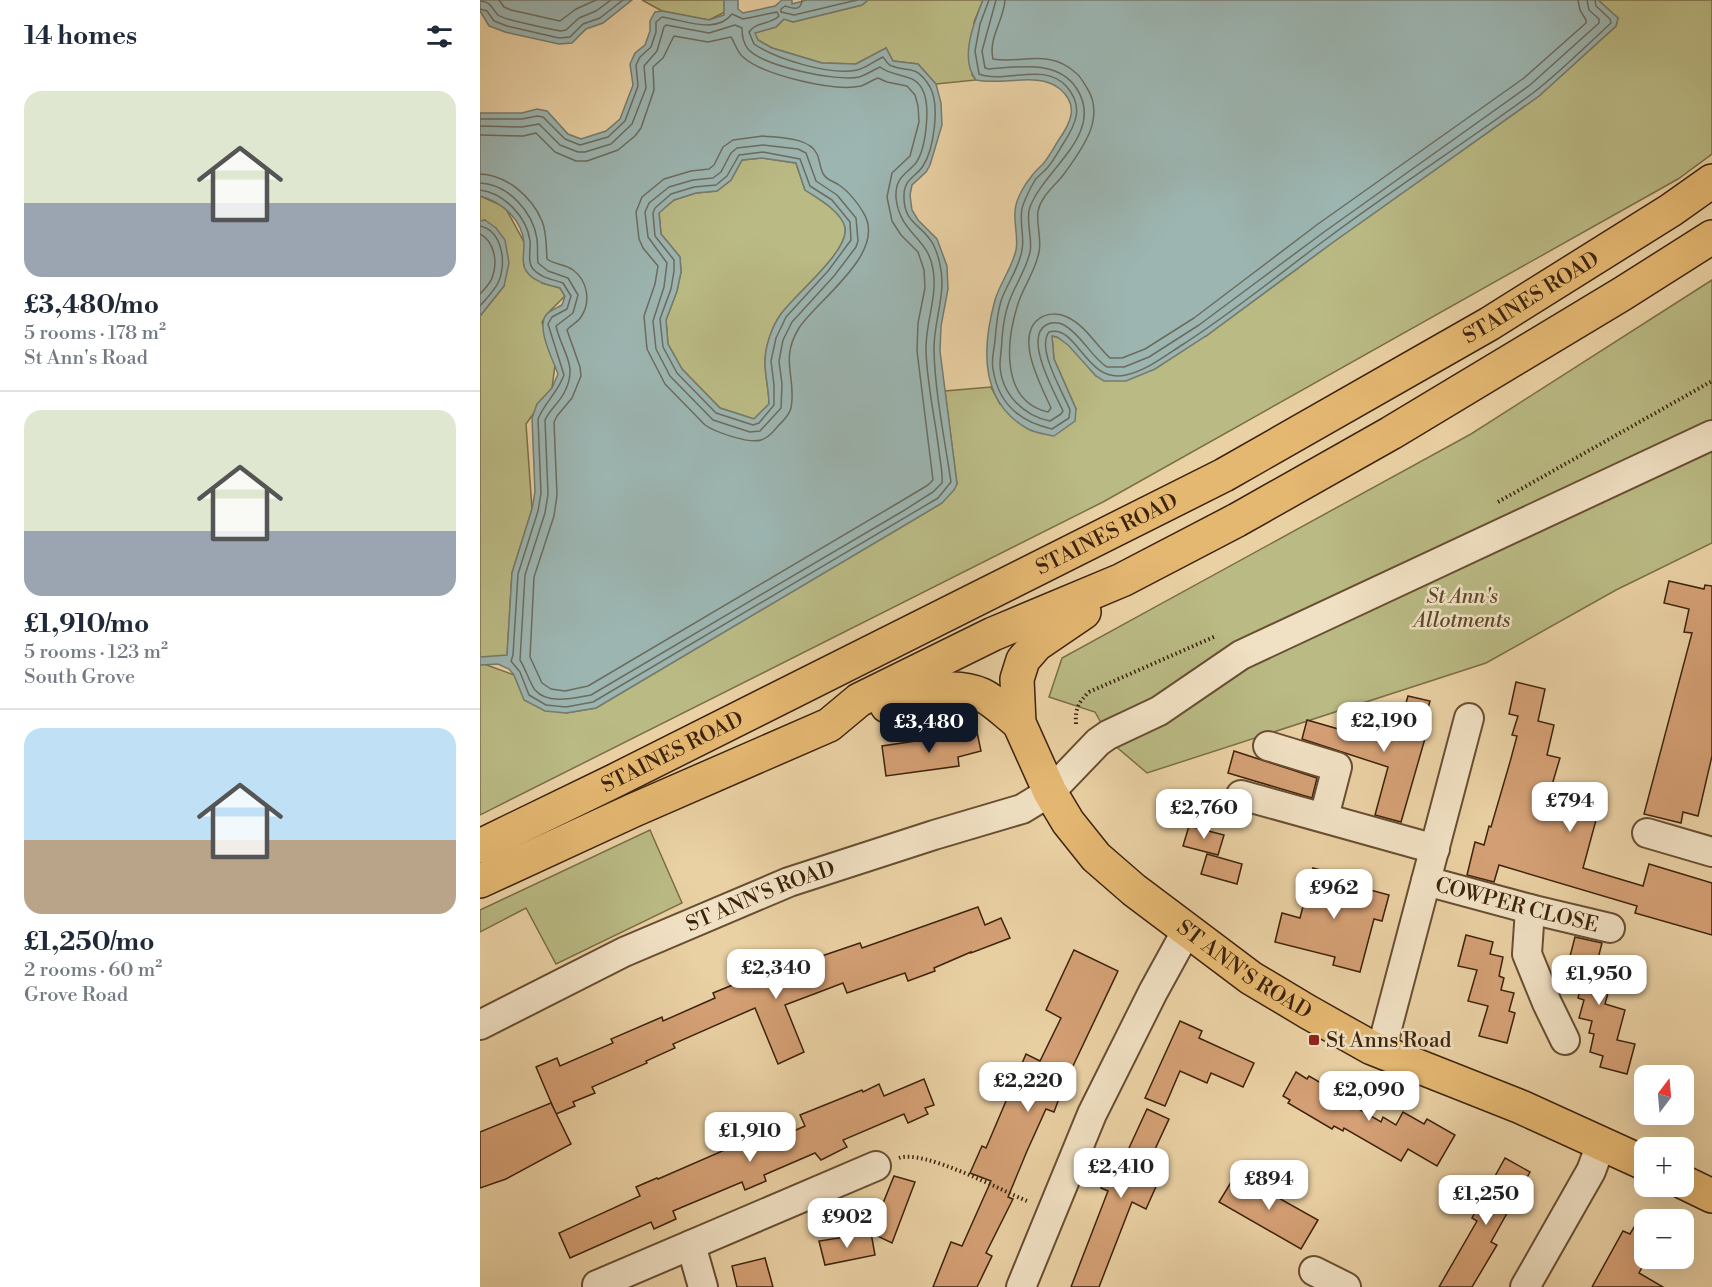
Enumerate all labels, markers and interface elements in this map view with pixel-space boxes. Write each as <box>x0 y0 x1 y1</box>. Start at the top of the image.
text: 14 homes <box>24 20 137 52</box>
icon: filters <box>423 20 456 53</box>
icon: home <box>186 130 294 238</box>
street label: STAINES ROAD <box>1459 246 1604 350</box>
text: £3,480/mo <box>24 289 159 321</box>
text: 5 rooms · 178 m² <box>24 321 166 346</box>
text: St Ann's Road <box>24 346 148 371</box>
icon: home <box>186 449 294 557</box>
street label: STAINES ROAD <box>1032 488 1182 581</box>
park label: St Ann's Allotments <box>1412 584 1511 634</box>
text: £1,910/mo <box>24 608 149 640</box>
text: 5 rooms · 123 m² <box>24 640 168 665</box>
text: South Grove <box>24 665 135 690</box>
pin: £2,190 <box>1335 702 1433 753</box>
pin: £3,480 <box>880 703 978 754</box>
street label: STAINES ROAD <box>597 706 748 799</box>
text: £2,190 <box>1351 709 1417 734</box>
text: £3,480 <box>894 710 964 735</box>
icon: home <box>186 767 294 875</box>
pin: £794 <box>1534 782 1606 833</box>
pin: £2,760 <box>1155 789 1253 840</box>
text: £794 <box>1546 789 1594 814</box>
text: £2,760 <box>1170 796 1238 821</box>
street label: ST ANN'S ROAD <box>682 856 838 938</box>
pin: £962 <box>1298 869 1370 920</box>
street label: COWPER CLOSE <box>1432 872 1601 939</box>
text: £962 <box>1310 876 1358 901</box>
street label: ST ANN'S ROAD <box>1171 915 1316 1025</box>
text: £1,250/mo <box>24 926 155 958</box>
pin: £2,340 <box>727 949 825 1000</box>
pin: £1,950 <box>1550 955 1648 1006</box>
text: £2,340 <box>741 956 811 981</box>
text: 2 rooms · 60 m² <box>24 958 162 983</box>
text: £1,950 <box>1566 962 1632 987</box>
text: Grove Road <box>24 983 128 1008</box>
place label: St Anns Road <box>1326 1028 1452 1054</box>
marker: St Anns Road <box>1307 1033 1321 1047</box>
pin: £2,220 <box>979 1062 1077 1113</box>
north arrow <box>1634 1065 1694 1125</box>
map controls <box>1634 1065 1694 1269</box>
text: £2,220 <box>993 1069 1063 1094</box>
pin: £2,090 <box>1320 1071 1418 1122</box>
text: £2,090 <box>1333 1078 1405 1103</box>
pin: £1,910 <box>701 1112 799 1163</box>
text: £1,910 <box>719 1119 781 1144</box>
button: + <box>1634 1137 1694 1197</box>
pin: £2,410 <box>1072 1148 1170 1199</box>
text: £2,410 <box>1088 1155 1154 1180</box>
pin: £894 <box>1233 1160 1305 1211</box>
text: £894 <box>1244 1167 1294 1192</box>
pin: £1,250 <box>1437 1175 1535 1226</box>
text: £1,250 <box>1453 1182 1519 1207</box>
pin: £902 <box>811 1198 883 1249</box>
text: £902 <box>822 1205 872 1230</box>
button: − <box>1634 1209 1694 1269</box>

